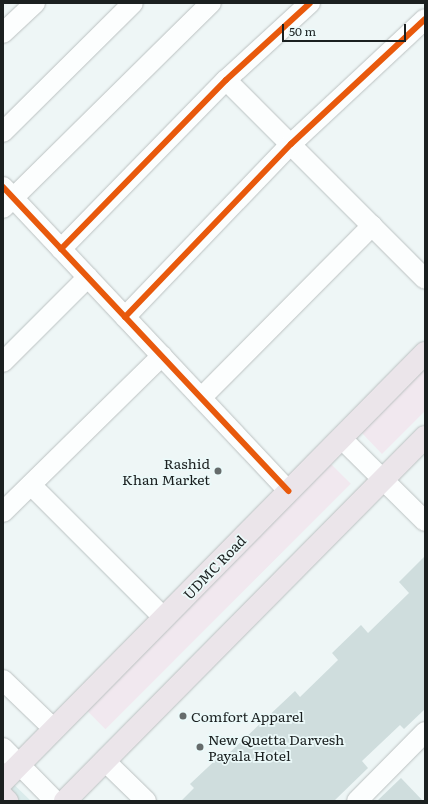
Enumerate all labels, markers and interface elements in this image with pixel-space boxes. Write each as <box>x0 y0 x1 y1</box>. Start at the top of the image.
scale bar <box>284 16 408 42</box>
text: 50 m <box>289 22 316 40</box>
place label: Rashid Khan Market <box>122 455 210 488</box>
marker: Rashid Khan Market <box>213 466 223 476</box>
street label: UDMC Road <box>179 532 249 602</box>
place label: Comfort Apparel <box>191 708 304 724</box>
marker: Comfort Apparel <box>178 711 188 721</box>
place label: New Quetta Darvesh Payala Hotel <box>208 731 344 764</box>
marker: New Quetta Darvesh Payala Hotel <box>195 742 205 752</box>

